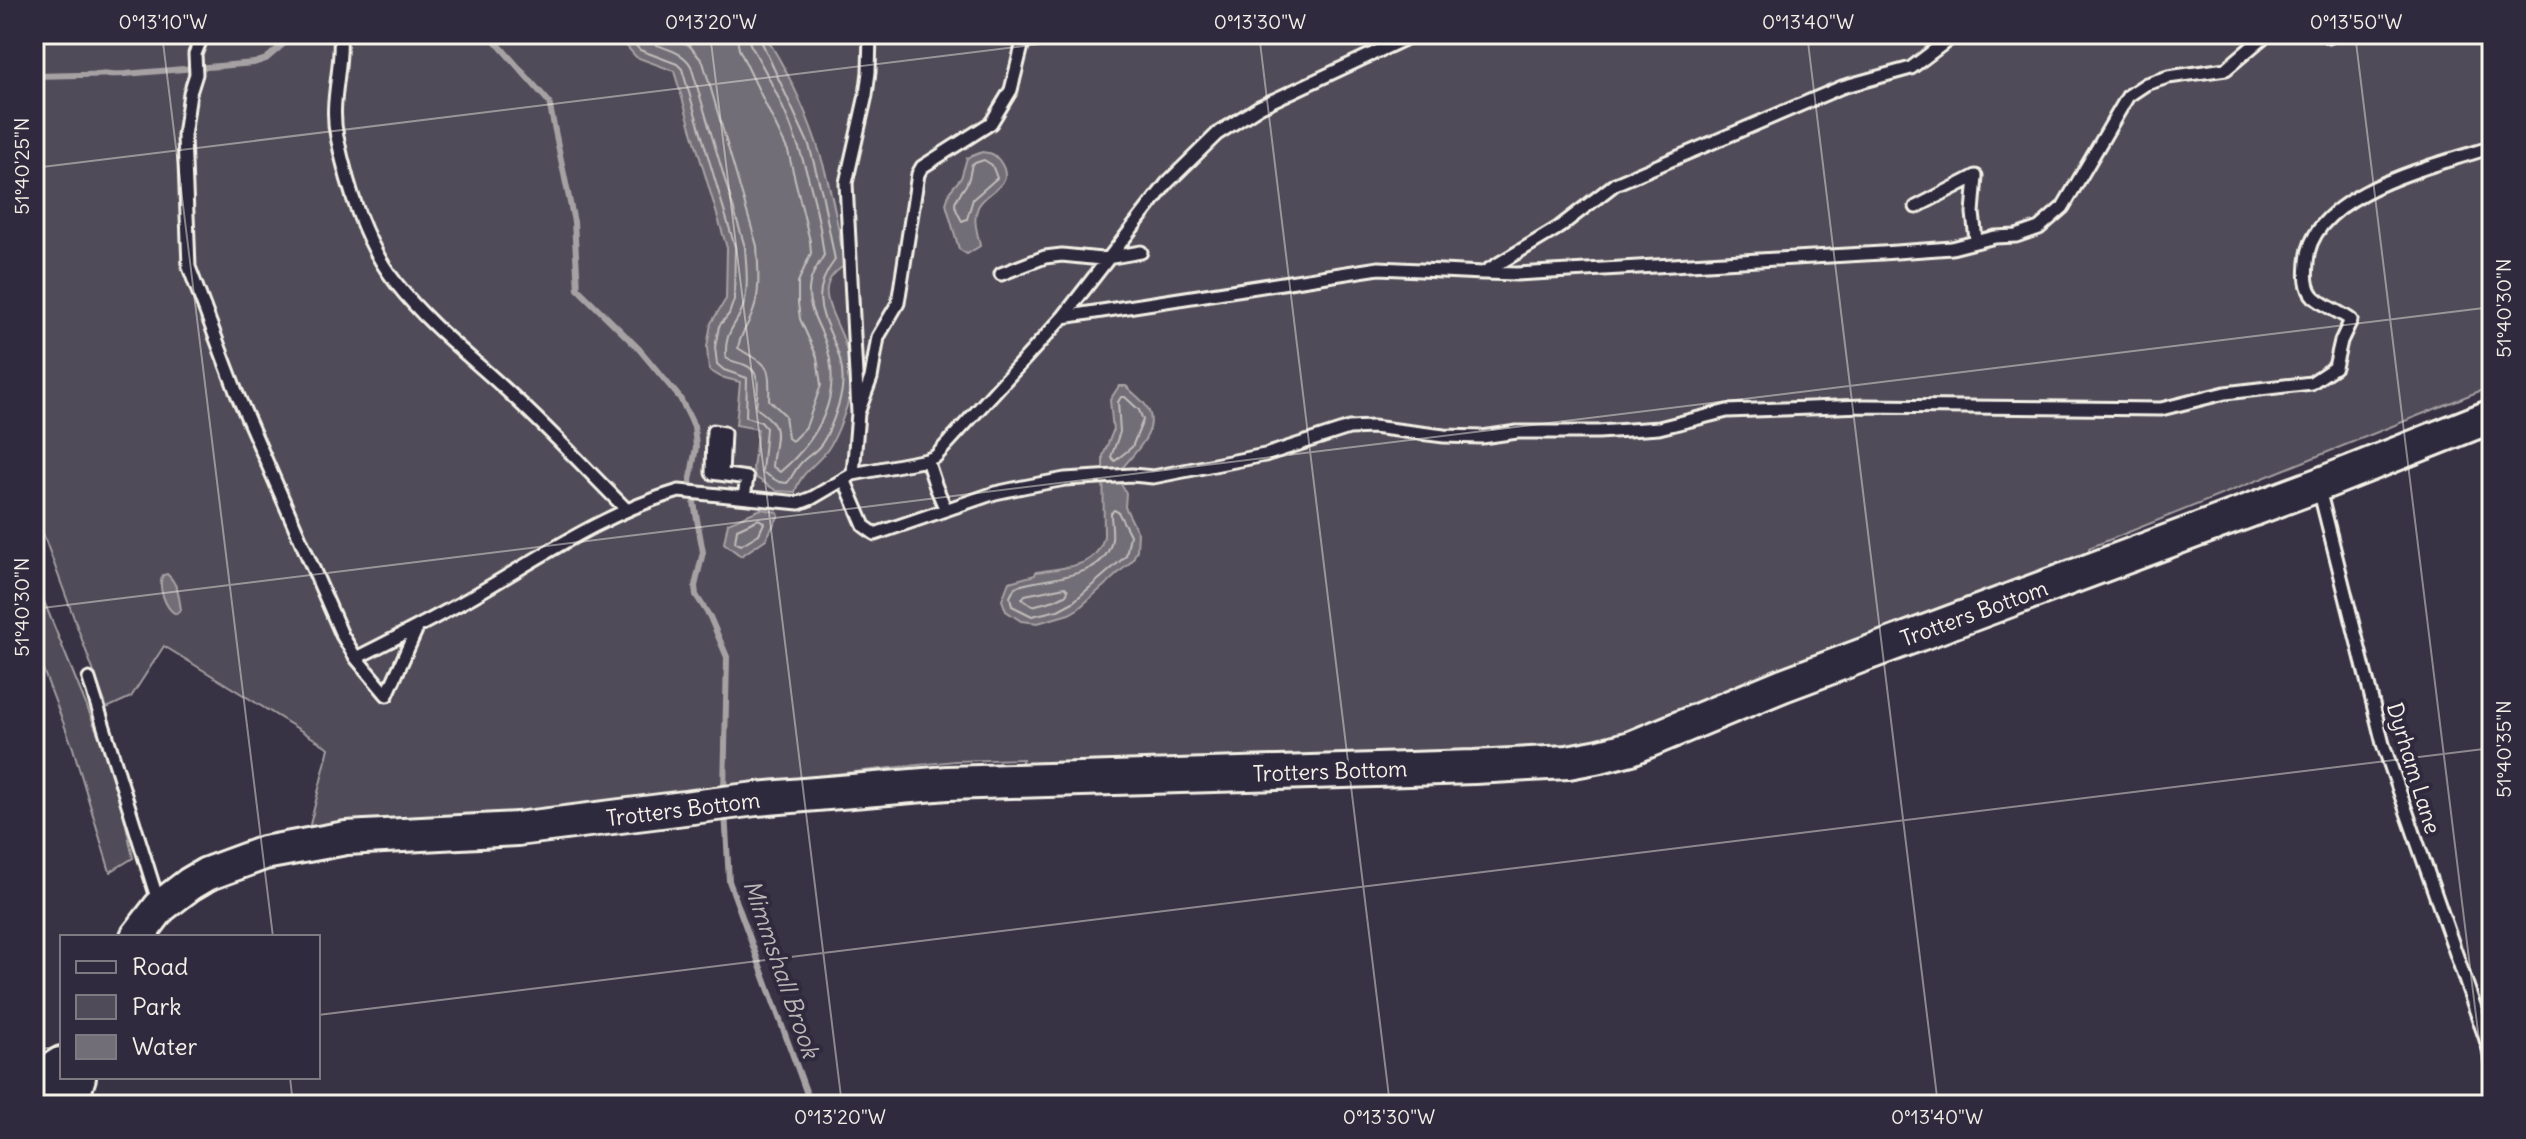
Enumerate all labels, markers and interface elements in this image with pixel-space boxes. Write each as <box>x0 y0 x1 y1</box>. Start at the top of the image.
text: 0°13'10"W <box>118 9 208 34</box>
text: 0°13'20"W <box>665 9 757 34</box>
text: 0°13'30"W <box>1214 9 1306 34</box>
text: 0°13'40"W <box>1762 9 1854 34</box>
text: 0°13'50"W <box>2310 9 2402 34</box>
text: 51°40'25"N <box>9 117 34 215</box>
text: 51°40'30"N <box>2491 258 2516 358</box>
text: 51°40'30"N <box>9 557 34 657</box>
street label: Trotters Bottom <box>1896 573 2052 653</box>
street label: Dyrham Lane <box>2381 699 2447 837</box>
text: 51°40'35"N <box>2491 700 2516 798</box>
street label: Trotters Bottom <box>1252 754 1408 788</box>
street label: Trotters Bottom <box>604 786 762 832</box>
water label: Mimmshall Brook <box>737 876 827 1063</box>
legend <box>60 935 320 1079</box>
text: Road <box>132 951 188 981</box>
text: Park <box>132 991 182 1021</box>
text: Water <box>132 1031 197 1061</box>
text: 0°13'20"W <box>794 1104 886 1129</box>
text: 0°13'30"W <box>1343 1104 1435 1129</box>
text: 0°13'40"W <box>1891 1104 1983 1129</box>

